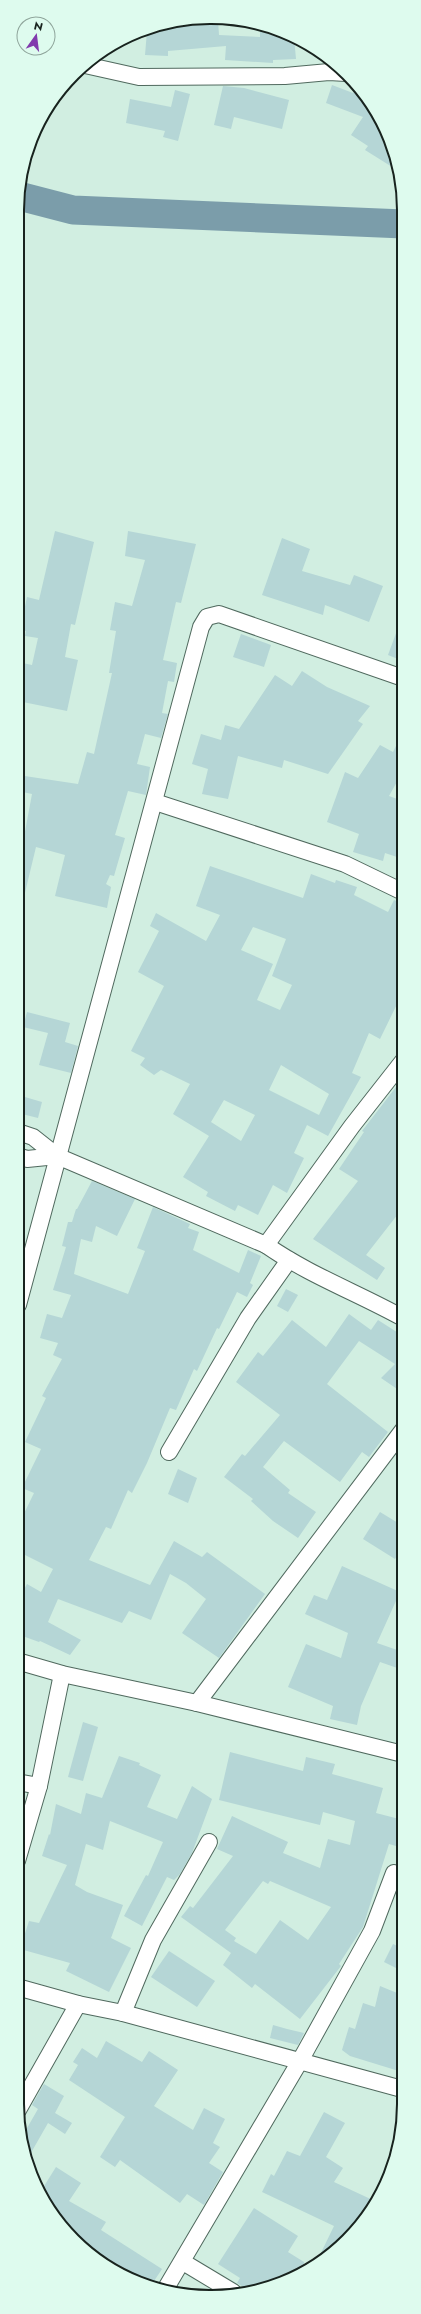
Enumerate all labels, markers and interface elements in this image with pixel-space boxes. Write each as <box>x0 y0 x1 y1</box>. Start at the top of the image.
north arrow <box>16 16 56 56</box>
text: N <box>32 17 45 35</box>

